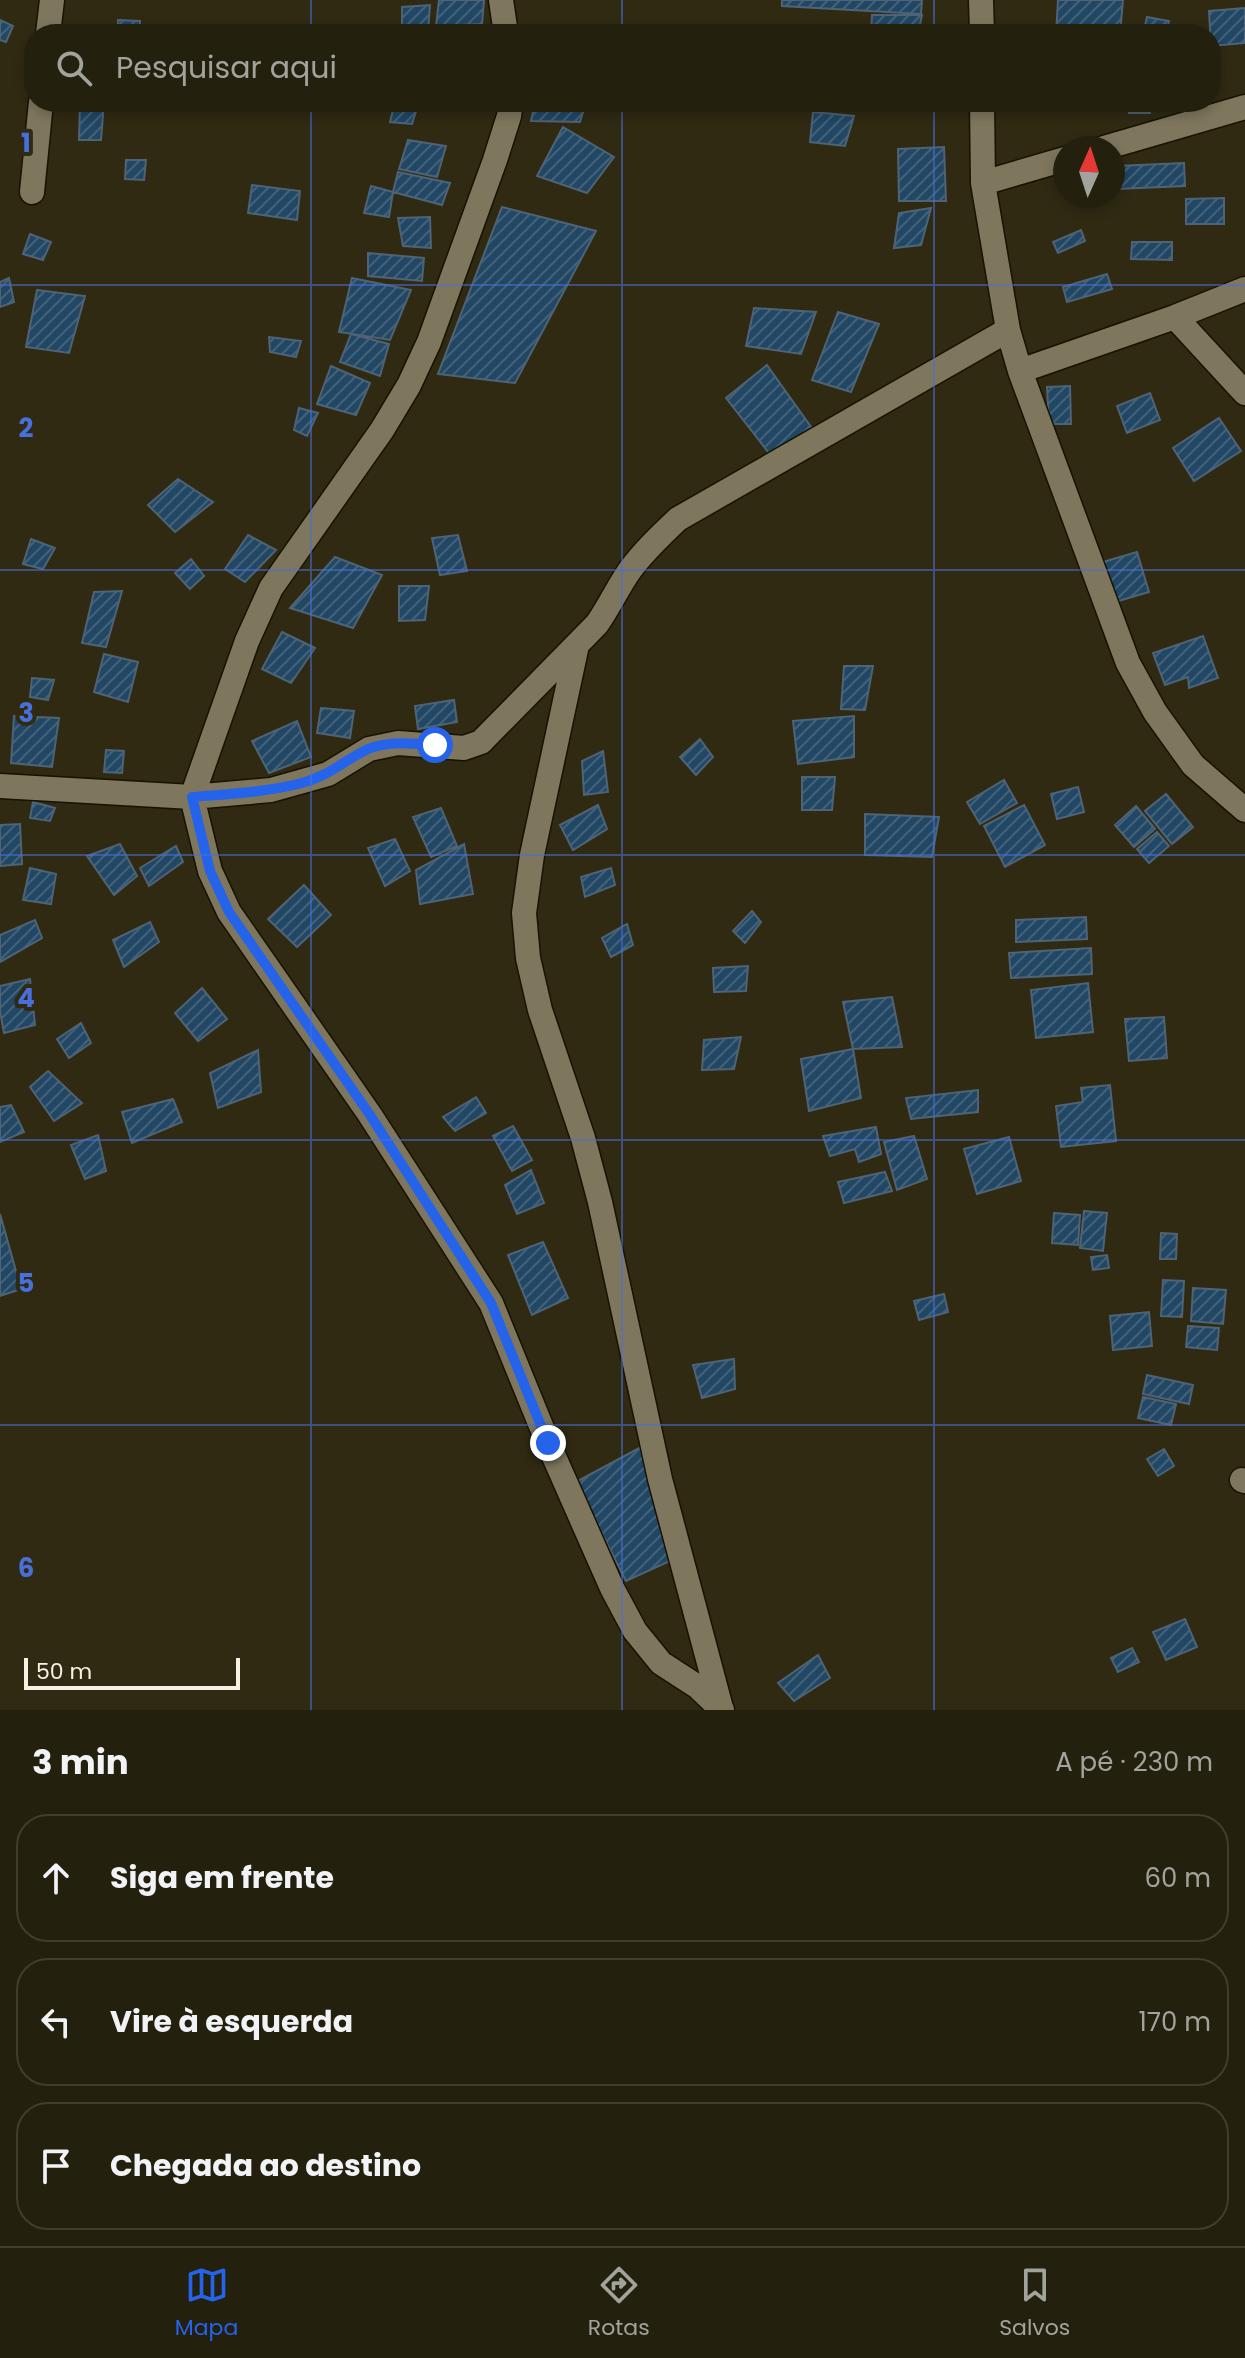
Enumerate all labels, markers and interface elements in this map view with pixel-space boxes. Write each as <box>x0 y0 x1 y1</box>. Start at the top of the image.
search box <box>24 24 1221 112</box>
icon: search <box>52 46 96 90</box>
text: Pesquisar aqui <box>116 46 337 89</box>
text: 1 <box>21 125 31 161</box>
north arrow <box>1053 136 1125 208</box>
text: 2 <box>19 410 34 446</box>
text: 3 <box>18 695 34 731</box>
route start <box>417 727 453 763</box>
text: 4 <box>17 980 35 1016</box>
text: 5 <box>18 1265 34 1301</box>
route end <box>530 1425 566 1461</box>
text: 6 <box>18 1550 34 1586</box>
scale bar <box>24 1654 240 1690</box>
text: 50 m <box>36 1656 92 1687</box>
text: 3 min <box>32 1738 129 1786</box>
text: A pé · 230 m <box>1055 1744 1213 1780</box>
icon: ahead <box>34 1856 78 1900</box>
text: Siga em frente <box>110 1856 334 1899</box>
text: 60 m <box>1144 1860 1211 1896</box>
icon: left <box>34 2000 78 2044</box>
text: Vire à esquerda <box>110 2000 353 2043</box>
text: 170 m <box>1138 2004 1211 2040</box>
icon: arrive <box>34 2144 78 2188</box>
text: Chegada ao destino <box>110 2144 421 2187</box>
tab: Mapa <box>175 2263 238 2344</box>
tab: Rotas <box>588 2263 650 2344</box>
tab: Salvos <box>999 2263 1070 2344</box>

